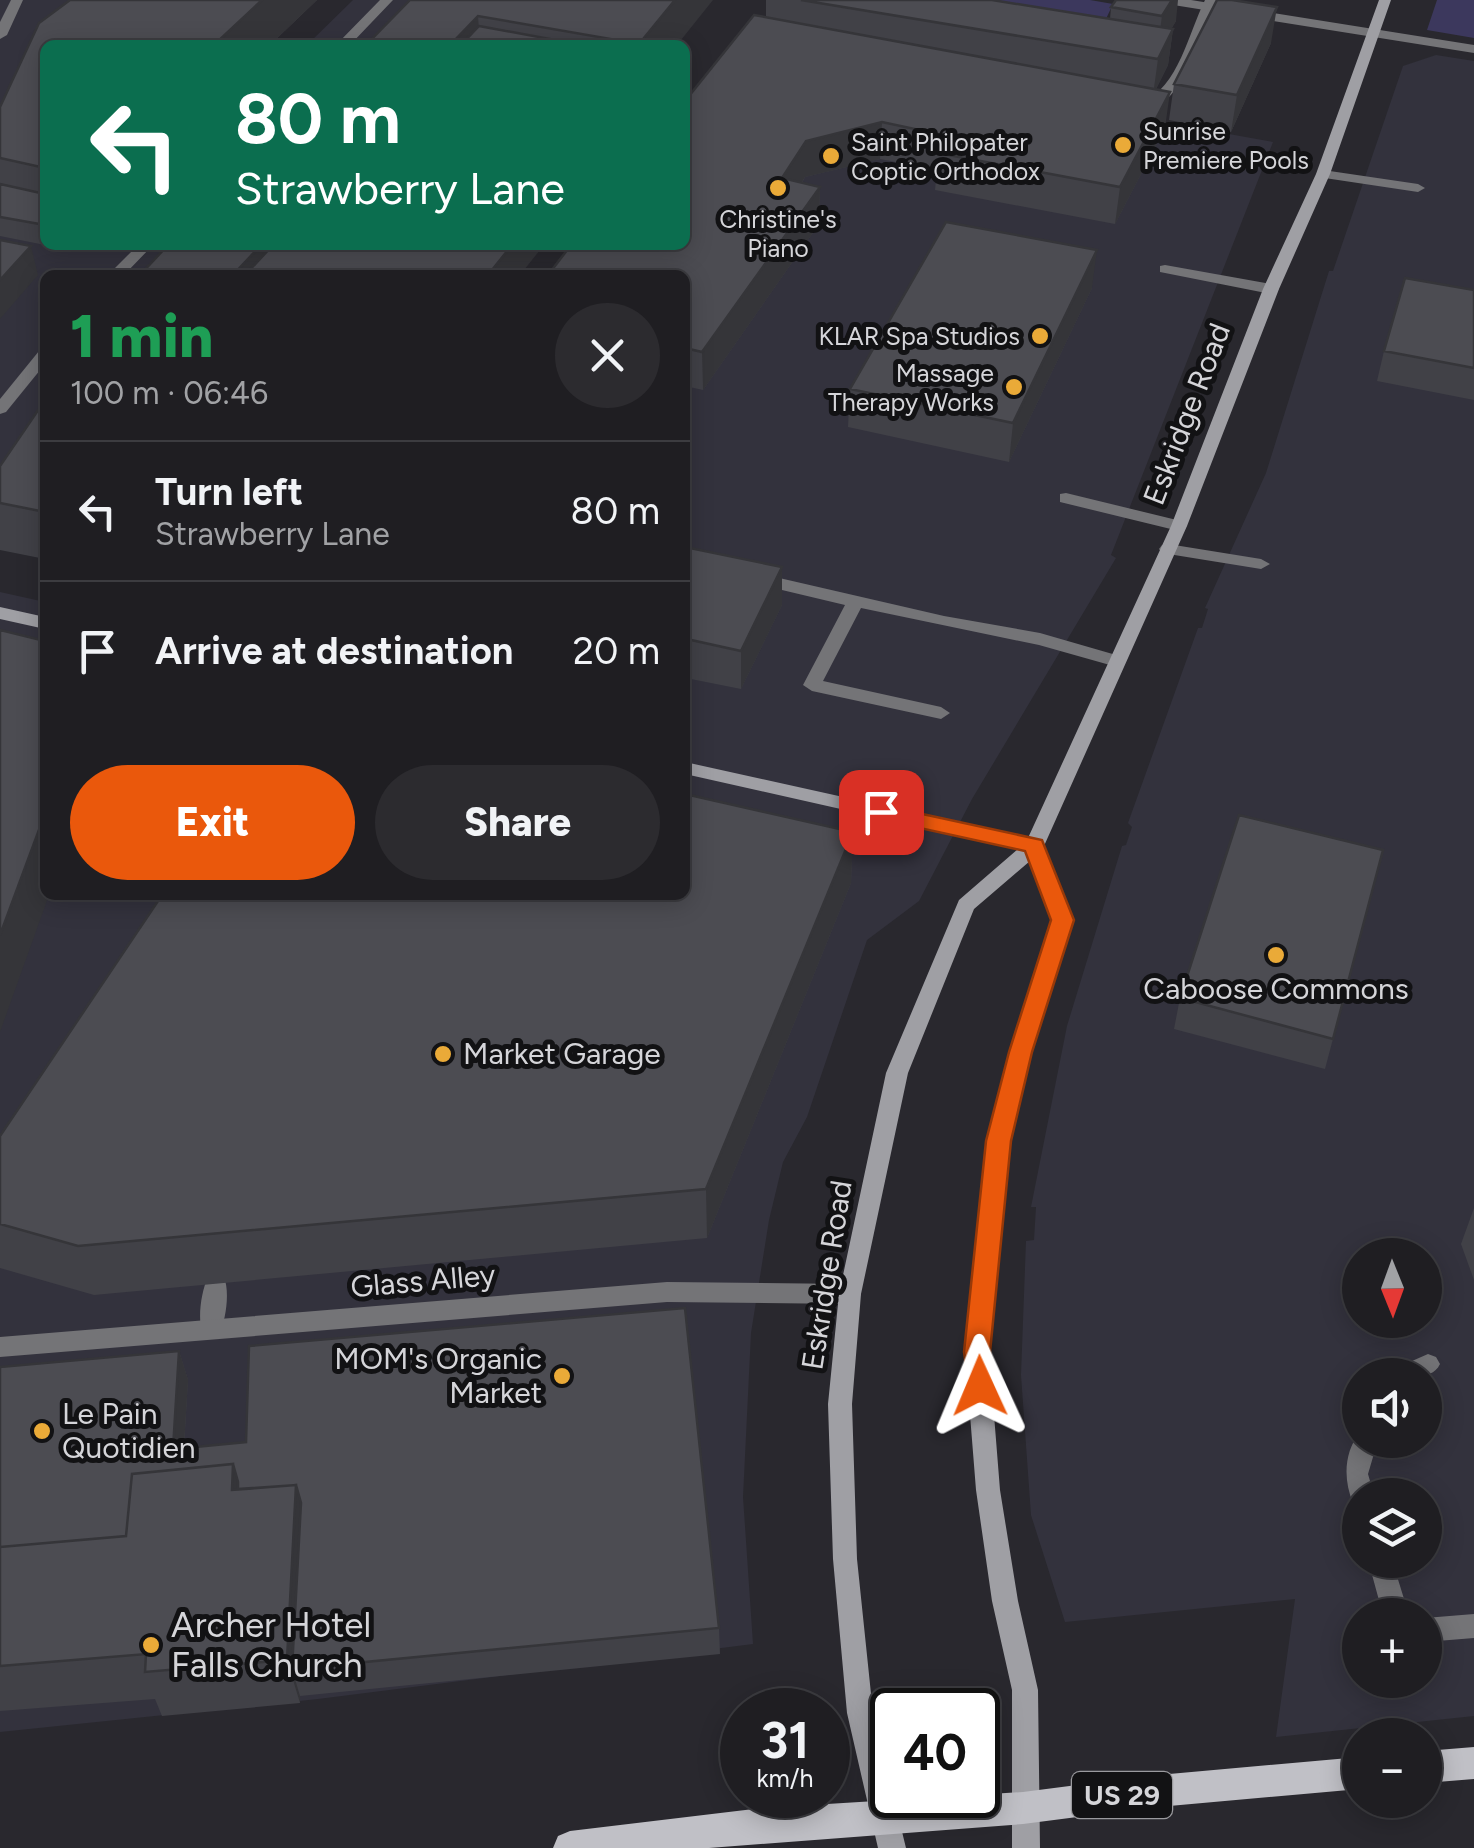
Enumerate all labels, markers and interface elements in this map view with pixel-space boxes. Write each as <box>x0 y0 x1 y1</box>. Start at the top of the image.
text: 80 m <box>235 76 401 161</box>
icon: left <box>70 80 200 210</box>
place label: Sunrise Premiere Pools <box>1143 116 1309 175</box>
place label: Saint Philopater Coptic Orthodox <box>851 127 1040 186</box>
marker: Sunrise Premiere Pools <box>1112 134 1134 156</box>
marker: Saint Philopater Coptic Orthodox <box>820 145 842 167</box>
text: Strawberry Lane <box>235 161 565 215</box>
marker: Christine's Piano <box>767 177 789 199</box>
place label: Christine's Piano <box>719 204 837 263</box>
text: 1 min <box>70 300 213 372</box>
button: close <box>555 303 660 408</box>
street label: Eskridge Road <box>1135 318 1238 510</box>
place label: KLAR Spa Studios <box>819 321 1020 351</box>
marker: KLAR Spa Studios <box>1029 325 1051 347</box>
place label: Massage Therapy Works <box>828 358 994 417</box>
text: 100 m · 06:46 <box>70 374 268 412</box>
marker: Massage Therapy Works <box>1003 376 1025 398</box>
text: Turn left <box>155 469 303 515</box>
icon: left <box>70 484 125 539</box>
text: 80 m <box>571 488 660 534</box>
text: Strawberry Lane <box>155 515 390 553</box>
icon: arrive <box>70 624 125 679</box>
text: Arrive at destination <box>155 628 513 674</box>
text: 20 m <box>573 628 660 674</box>
button: Exit <box>70 765 355 880</box>
button: Share <box>375 765 660 880</box>
pin <box>839 770 924 855</box>
icon: arrive <box>854 785 909 840</box>
marker: Caboose Commons <box>1265 944 1287 966</box>
place label: Caboose Commons <box>1143 970 1409 1007</box>
place label: Market Garage <box>463 1035 661 1072</box>
marker: Market Garage <box>432 1043 454 1065</box>
street label: Eskridge Road <box>793 1177 860 1372</box>
north arrow <box>1342 1238 1442 1338</box>
map controls <box>1342 1238 1442 1818</box>
street label: Glass Alley <box>349 1256 497 1305</box>
position arrow <box>928 1334 1032 1438</box>
place label: MOM's Organic Market <box>334 1340 542 1411</box>
button: sound <box>1342 1358 1442 1458</box>
marker: MOM's Organic Market <box>551 1365 573 1387</box>
place label: Le Pain Quotidien <box>62 1395 196 1466</box>
marker: Le Pain Quotidien <box>31 1420 53 1442</box>
button: layers <box>1342 1478 1442 1578</box>
button: + <box>1342 1598 1442 1698</box>
place label: Archer Hotel Falls Church <box>171 1604 371 1686</box>
marker: Archer Hotel Falls Church <box>140 1634 162 1656</box>
speed limit sign: 40 <box>870 1688 1000 1818</box>
text: 31 <box>761 1710 809 1771</box>
button: − <box>1342 1718 1442 1818</box>
text: km/h <box>756 1763 814 1793</box>
road number: US 29 <box>1072 1772 1172 1818</box>

